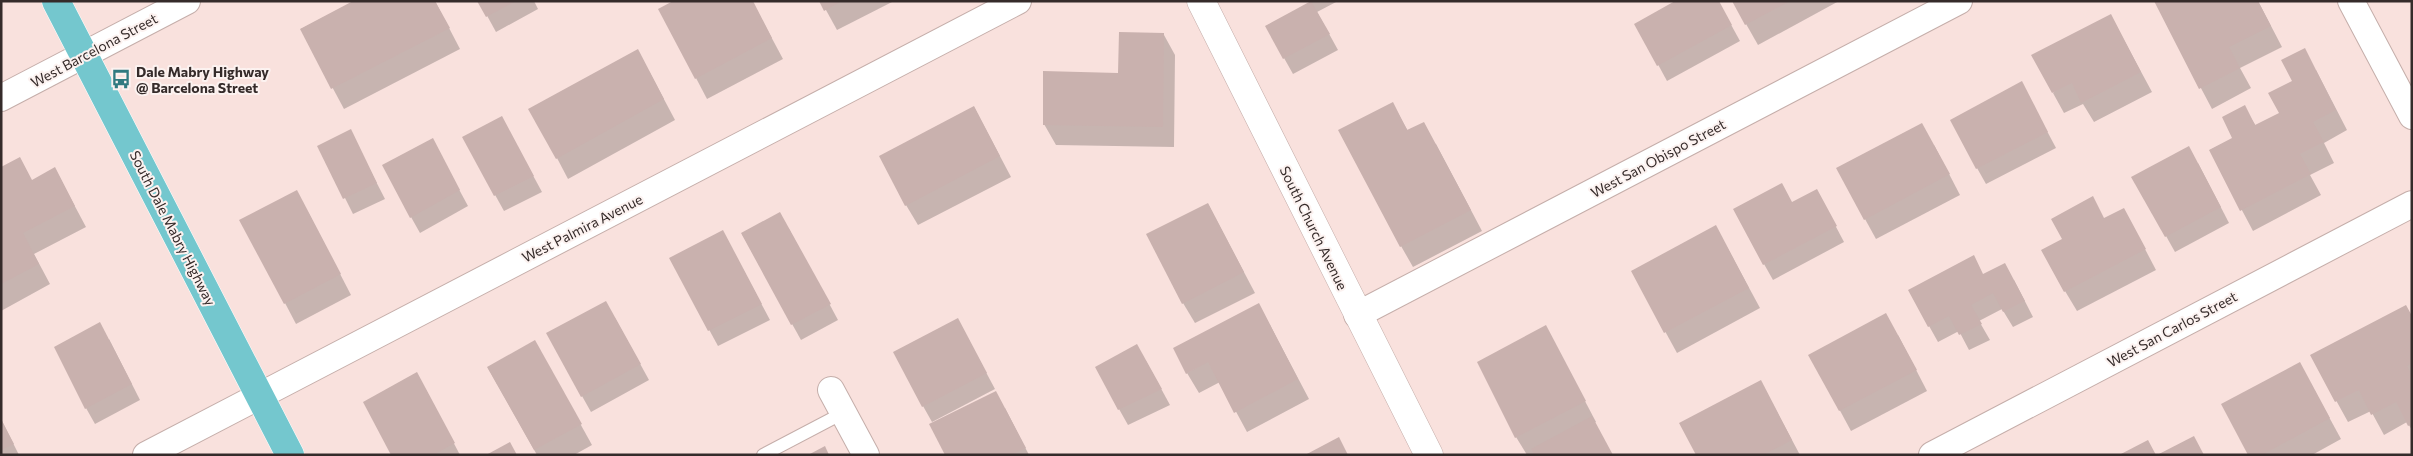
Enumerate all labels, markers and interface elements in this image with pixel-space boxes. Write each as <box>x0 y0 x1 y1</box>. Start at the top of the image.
street label: West Barcelona Street <box>28 9 160 91</box>
place label: Dale Mabry Highway @ Barcelona Street <box>136 63 269 96</box>
bus stop icon: Dale Mabry Highway @ Barcelona Street <box>110 68 132 90</box>
street label: West San Obispo Street <box>1588 115 1729 201</box>
street label: South Dale Mabry Highway <box>126 148 220 308</box>
street label: South Church Avenue <box>1277 163 1351 293</box>
street label: West Palmira Avenue <box>519 190 645 266</box>
street label: West San Carlos Street <box>2104 287 2240 370</box>

